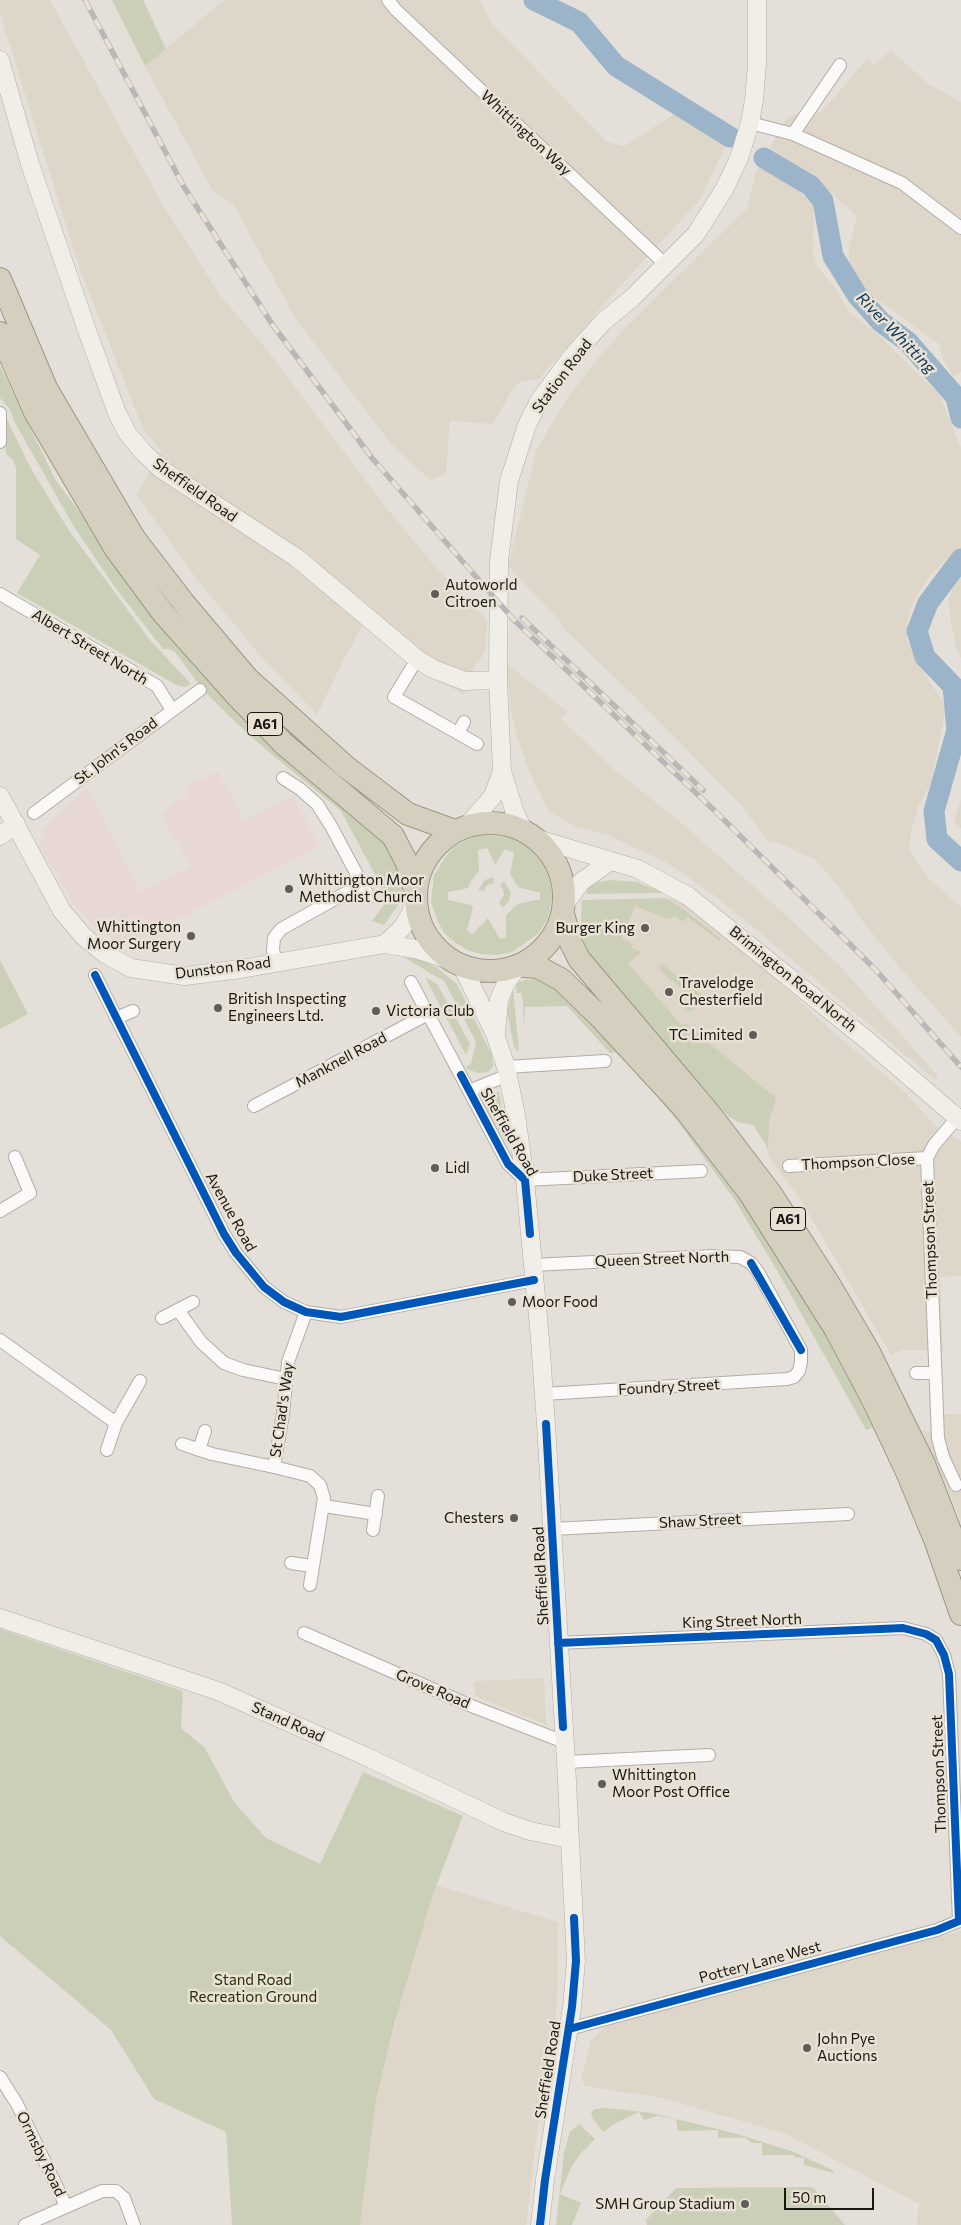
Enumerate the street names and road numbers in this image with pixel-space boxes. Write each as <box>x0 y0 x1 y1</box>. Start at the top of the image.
street label: Whittington Way <box>477 87 575 179</box>
street label: Station Road <box>528 335 596 417</box>
street label: Sheffield Road <box>149 454 241 526</box>
street label: Albert Street North <box>29 605 151 689</box>
road number: A61 <box>248 712 282 736</box>
street label: St. John's Road <box>71 714 161 788</box>
street label: Brimington Road North <box>726 922 860 1036</box>
street label: Dunston Road <box>174 953 272 983</box>
street label: Manknell Road <box>292 1028 390 1092</box>
street label: Sheffield Road <box>476 1085 542 1179</box>
street label: Thompson Close <box>801 1150 915 1174</box>
street label: Duke Street <box>572 1164 654 1186</box>
street label: Avenue Road <box>202 1169 260 1255</box>
street label: Thompson Street <box>919 1180 941 1300</box>
road number: A61 <box>770 1208 806 1230</box>
street label: Queen Street North <box>595 1248 729 1270</box>
street label: St Chad's Way <box>266 1361 298 1459</box>
street label: Foundry Street <box>618 1375 720 1399</box>
street label: Shaw Street <box>658 1510 742 1532</box>
street label: Sheffield Road <box>529 1526 553 1626</box>
street label: King Street North <box>682 1610 802 1632</box>
street label: Grove Road <box>393 1665 473 1713</box>
street label: Stand Road <box>249 1698 327 1746</box>
street label: Thompson Street <box>928 1714 950 1834</box>
street label: Pottery Lane West <box>697 1937 823 1987</box>
street label: Sheffield Road <box>531 2020 565 2120</box>
street label: Ormsby Road <box>13 2108 69 2200</box>

